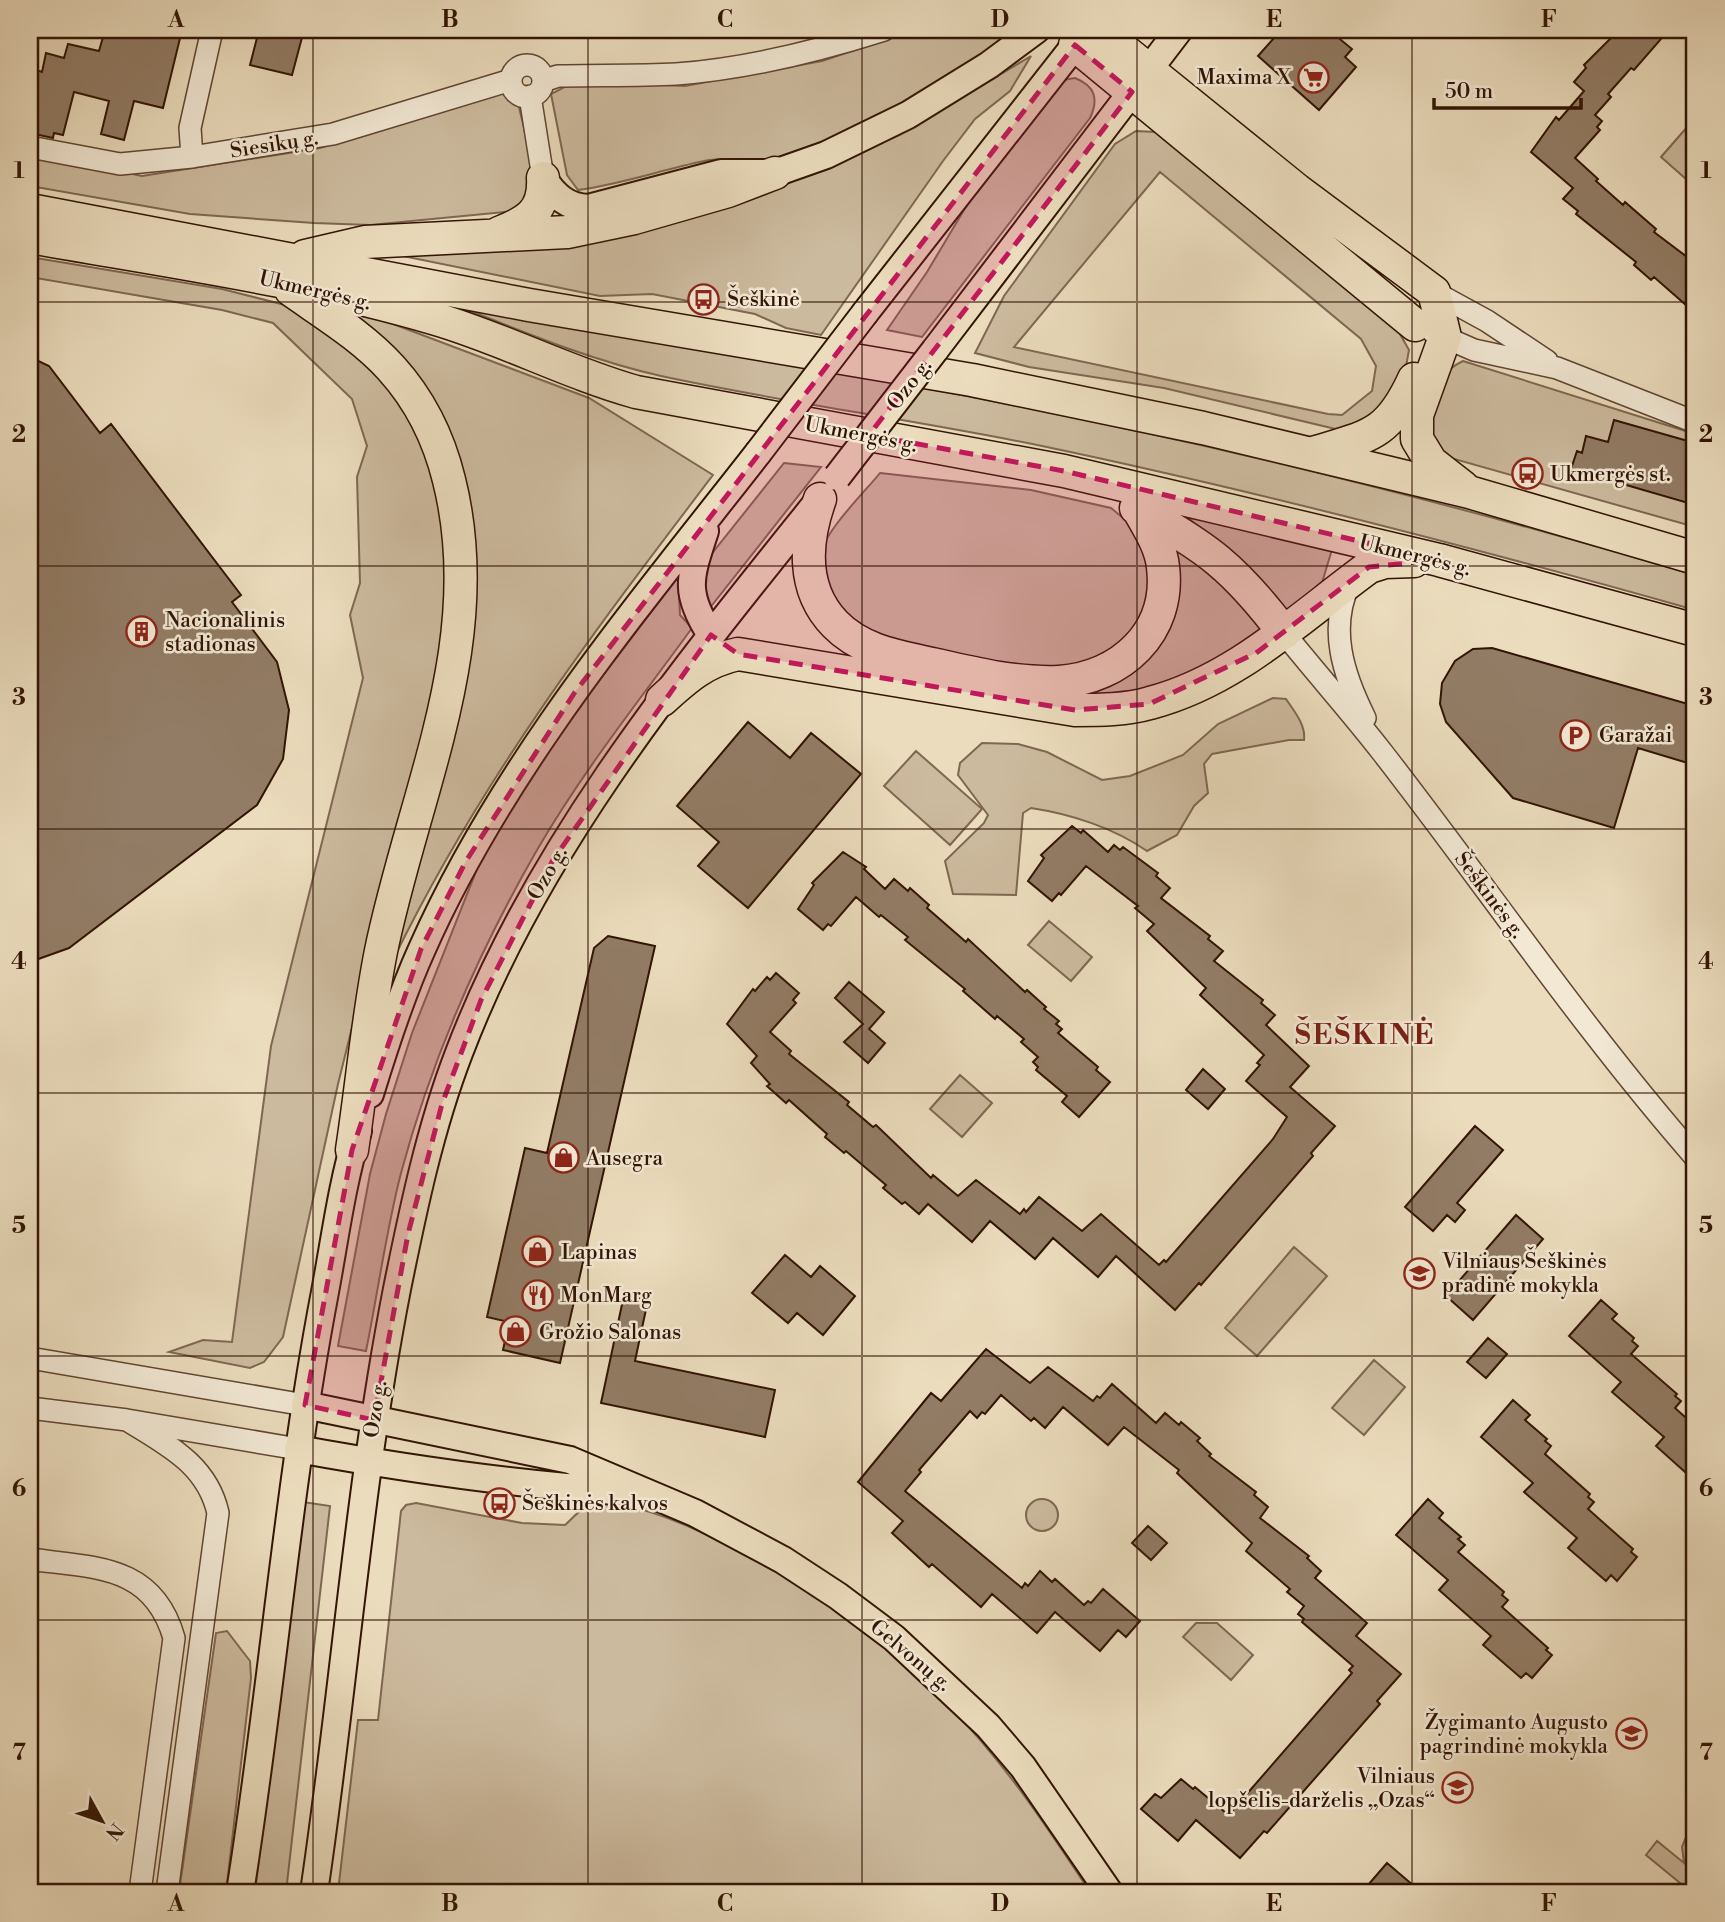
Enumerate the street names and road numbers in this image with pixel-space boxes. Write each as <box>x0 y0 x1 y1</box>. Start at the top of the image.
street label: Siesikų g. <box>228 125 320 165</box>
street label: Ukmergės g. <box>256 265 373 317</box>
street label: Ozo g. <box>882 354 938 415</box>
street label: Ukmergės g. <box>802 411 919 459</box>
street label: Ukmergės g. <box>1356 530 1473 582</box>
street label: Ozo g. <box>522 842 574 905</box>
street label: Šeškinės g. <box>1448 845 1533 944</box>
street label: Ozo g. <box>359 1378 393 1440</box>
street label: Gelvonų g. <box>864 1614 956 1697</box>

